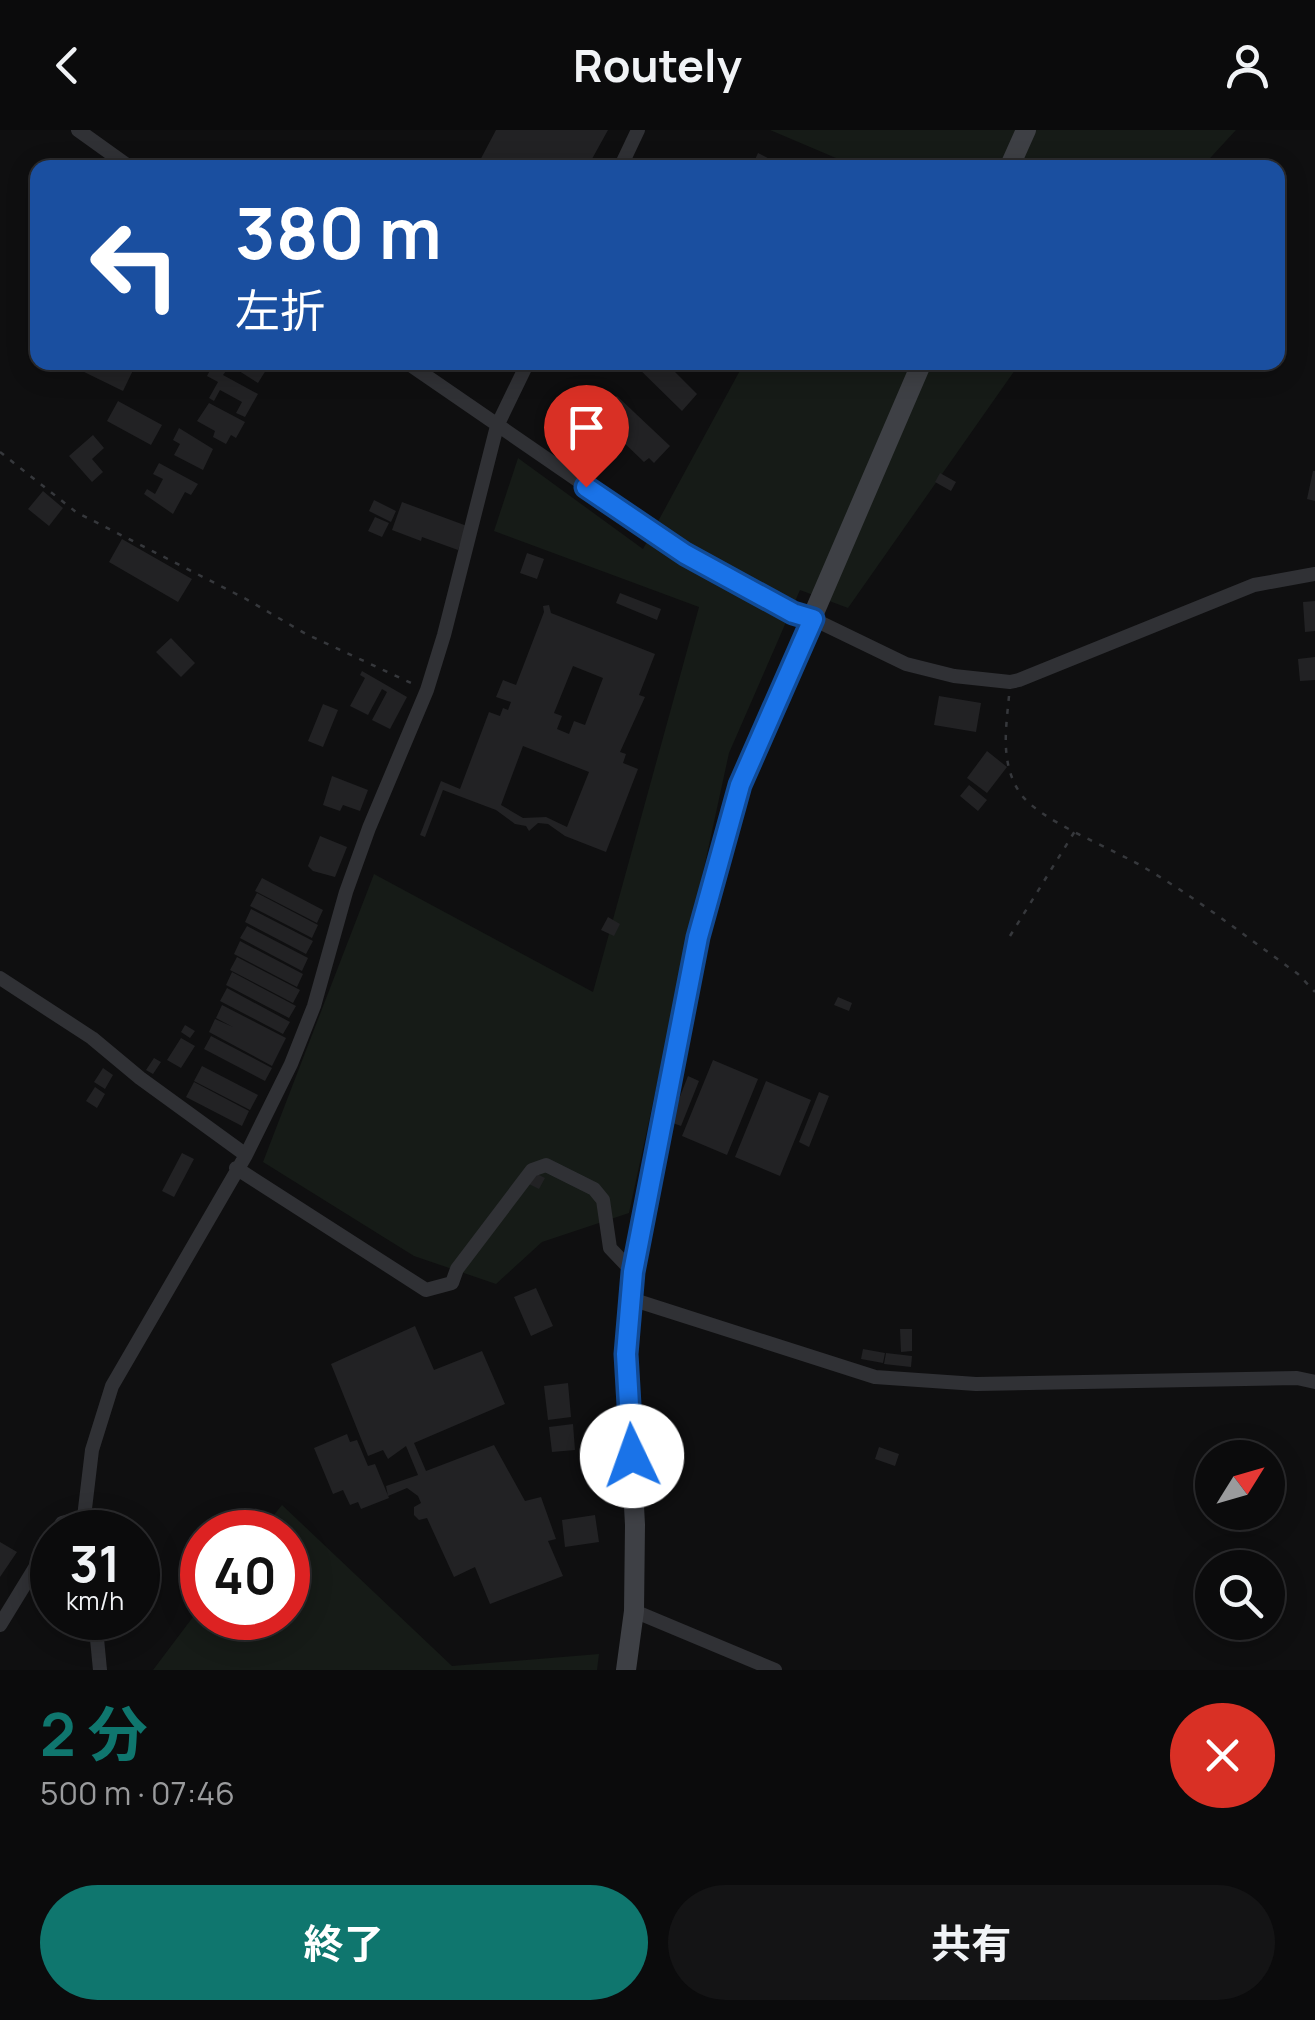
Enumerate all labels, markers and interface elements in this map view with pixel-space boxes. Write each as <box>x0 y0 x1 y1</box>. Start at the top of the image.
text: Routely <box>573 34 742 96</box>
icon: back <box>40 38 95 93</box>
icon: person <box>1220 38 1275 93</box>
text: 380 m <box>235 184 442 280</box>
icon: left <box>70 200 200 330</box>
text: 左折 <box>235 279 325 341</box>
pin <box>544 385 629 488</box>
icon: arrive <box>559 400 614 455</box>
position arrow <box>580 1404 684 1508</box>
north arrow <box>1195 1440 1285 1530</box>
map controls <box>1195 1440 1285 1640</box>
speed limit sign: 40 <box>180 1510 310 1640</box>
text: 31 <box>70 1529 120 1597</box>
button: search <box>1195 1550 1285 1640</box>
text: km/h <box>66 1583 124 1618</box>
text: 2 分 <box>40 1692 148 1774</box>
button: close <box>1170 1703 1275 1808</box>
text: 500 m · 07:46 <box>40 1771 235 1815</box>
button: 終了 <box>40 1885 648 2000</box>
button: 共有 <box>668 1885 1275 2000</box>

